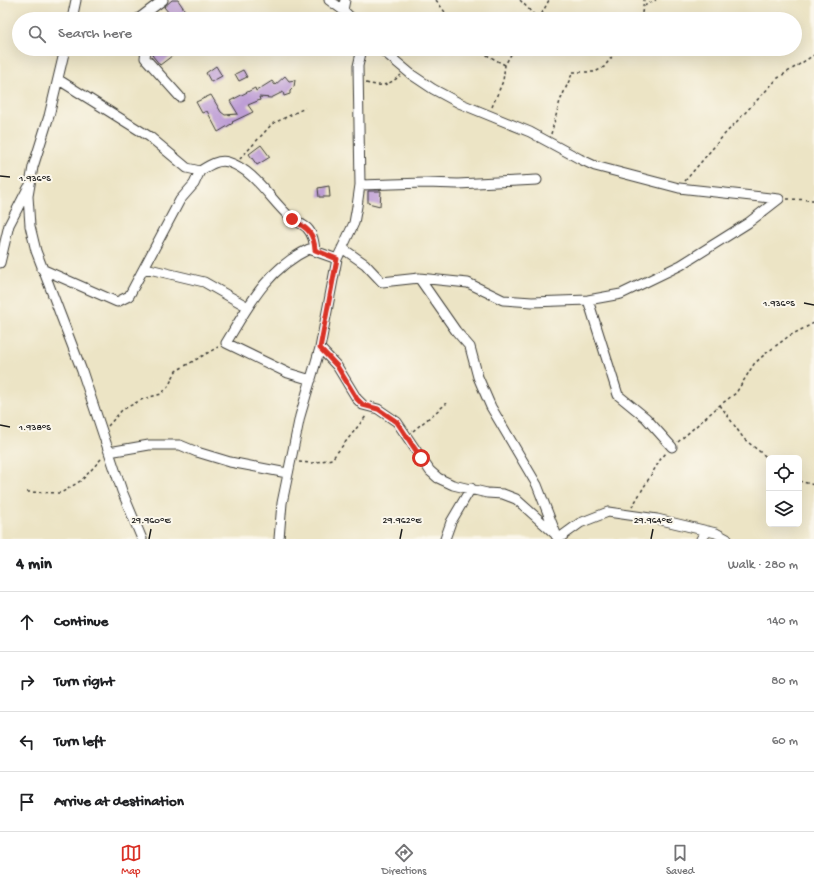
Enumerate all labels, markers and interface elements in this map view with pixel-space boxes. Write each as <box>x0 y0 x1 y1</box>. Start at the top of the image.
search box <box>12 12 802 56</box>
icon: search <box>26 23 48 45</box>
text: Search here <box>58 25 132 43</box>
text: 1.936°S <box>18 173 51 185</box>
route end <box>283 210 301 228</box>
text: 1.936°S <box>762 298 795 310</box>
text: 1.938°S <box>18 422 51 434</box>
route start <box>412 449 430 467</box>
map controls <box>766 455 802 527</box>
button: locate <box>766 455 802 491</box>
button: layers <box>766 491 802 527</box>
text: 29.960°E <box>131 515 172 527</box>
text: 29.962°E <box>383 515 422 527</box>
text: 29.964°E <box>634 515 673 527</box>
text: 4 min <box>16 555 52 575</box>
text: Walk · 280 m <box>728 558 798 573</box>
icon: ahead <box>16 611 38 633</box>
text: Continue <box>54 613 108 631</box>
text: 140 m <box>767 614 798 629</box>
icon: right <box>16 671 38 693</box>
text: Turn right <box>54 673 114 691</box>
text: 80 m <box>771 674 798 689</box>
icon: left <box>16 731 38 753</box>
text: Turn left <box>54 733 105 751</box>
text: 60 m <box>772 734 798 749</box>
icon: arrive <box>16 791 38 813</box>
text: Arrive at destination <box>54 793 184 811</box>
tab: Map <box>120 842 142 878</box>
tab: Directions <box>382 842 426 878</box>
tab: Saved <box>666 842 694 878</box>

